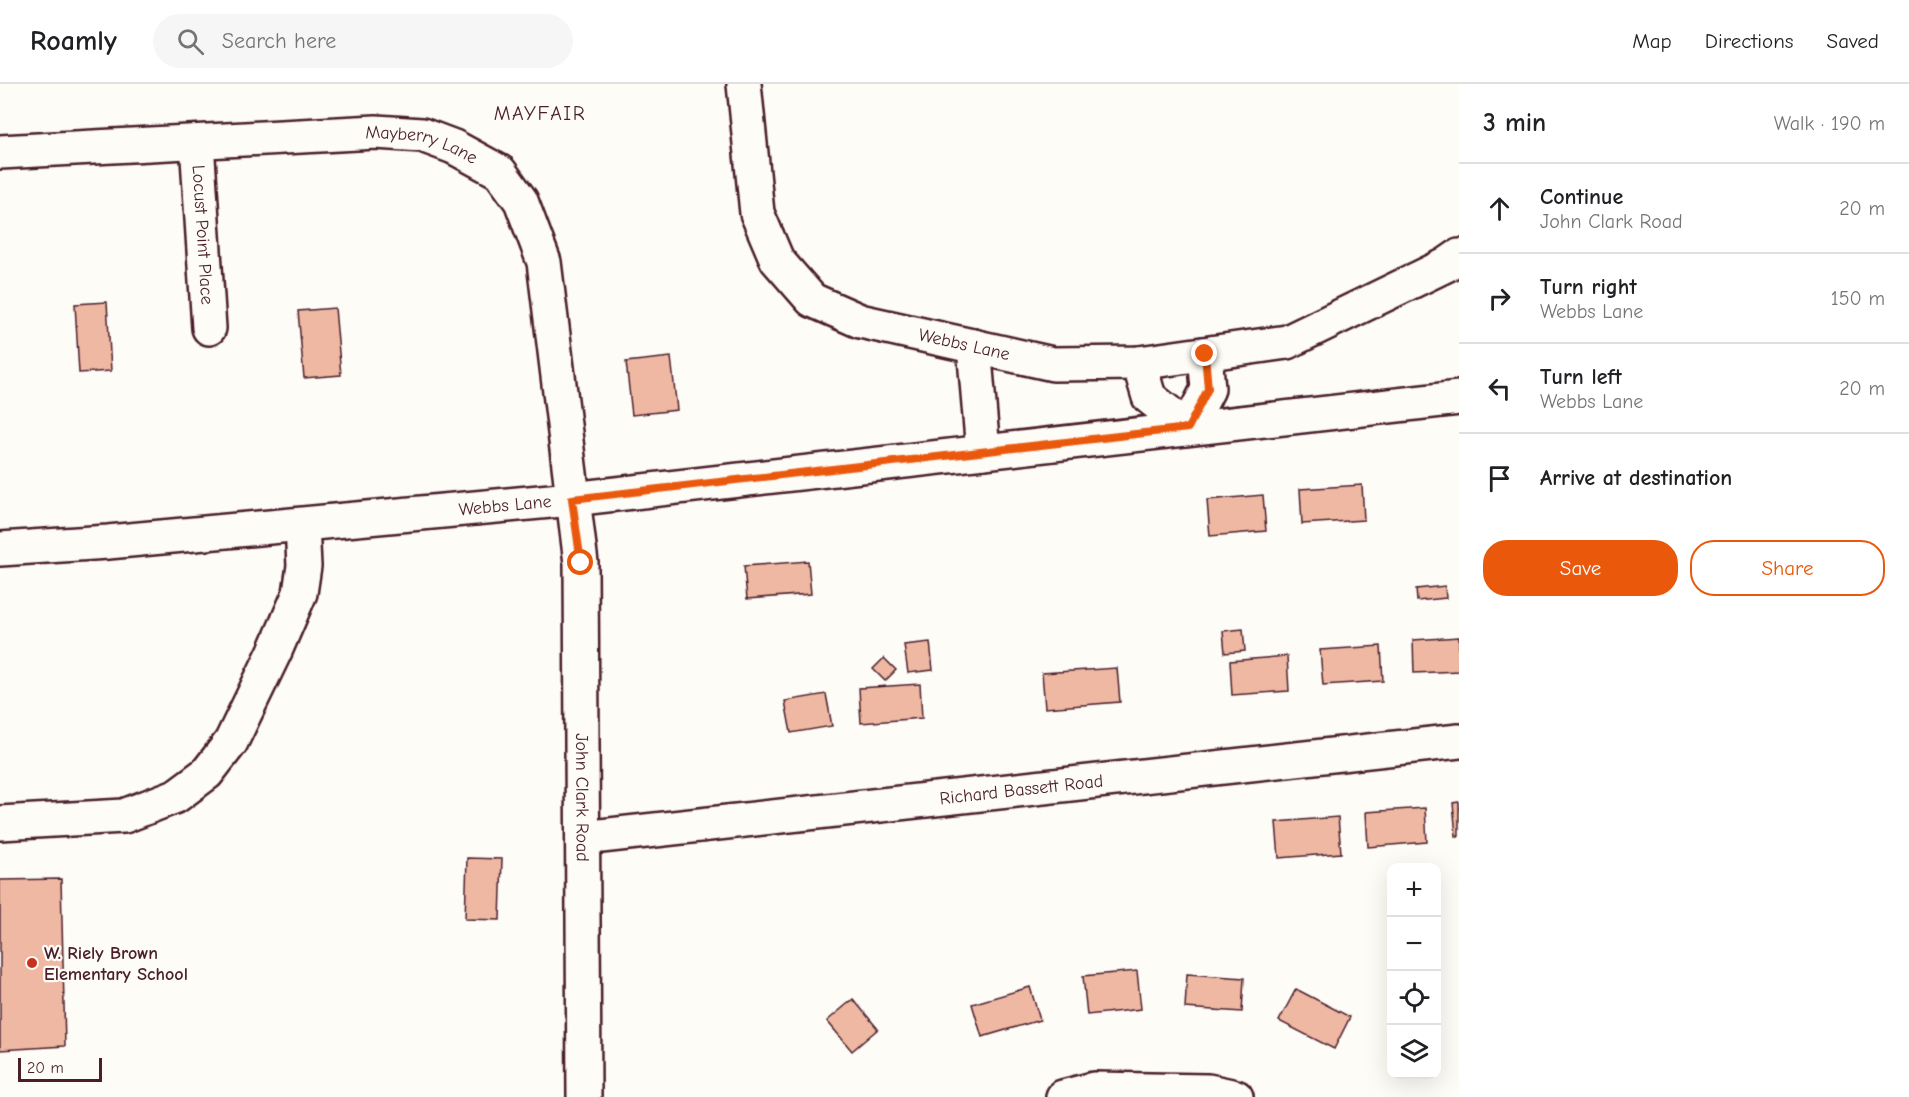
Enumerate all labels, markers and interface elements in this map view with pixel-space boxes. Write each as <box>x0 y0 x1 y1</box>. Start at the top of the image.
search box <box>153 14 573 68</box>
text: Roamly <box>30 25 117 57</box>
icon: search <box>174 25 207 58</box>
text: Search here <box>222 28 336 54</box>
text: Map <box>1632 29 1672 53</box>
text: Directions <box>1705 29 1794 53</box>
text: Saved <box>1827 29 1879 53</box>
district label: MAYFAIR <box>494 102 586 125</box>
text: 3 min <box>1483 108 1546 138</box>
text: Walk · 190 m <box>1774 112 1885 135</box>
street label: Mayberry Lane <box>365 121 481 168</box>
street label: Locust Point Place <box>188 164 218 305</box>
text: Continue <box>1540 184 1623 210</box>
icon: ahead <box>1483 192 1516 225</box>
text: 20 m <box>1839 197 1885 220</box>
text: John Clark Road <box>1540 210 1683 233</box>
text: Turn right <box>1540 274 1637 300</box>
icon: right <box>1483 282 1516 315</box>
text: 150 m <box>1831 287 1885 310</box>
text: Webbs Lane <box>1540 300 1643 323</box>
street label: Webbs Lane <box>916 324 1012 365</box>
route end <box>1191 340 1217 366</box>
text: Turn left <box>1540 364 1622 390</box>
icon: left <box>1483 372 1516 405</box>
text: 20 m <box>1839 377 1885 400</box>
text: Webbs Lane <box>1540 390 1643 413</box>
icon: arrive <box>1483 462 1516 495</box>
text: Arrive at destination <box>1540 465 1732 491</box>
street label: Webbs Lane <box>458 490 552 520</box>
button: Save <box>1483 540 1678 596</box>
button: Share <box>1690 540 1885 596</box>
route start <box>567 549 593 575</box>
street label: John Clark Road <box>571 733 593 862</box>
street label: Richard Bassett Road <box>939 770 1104 809</box>
map controls <box>1387 863 1441 1079</box>
button: + <box>1387 863 1441 917</box>
button: − <box>1387 917 1441 971</box>
place label: W. Riely Brown Elementary School <box>44 943 188 985</box>
marker: W. Riely Brown Elementary School <box>25 956 39 970</box>
button: locate <box>1387 971 1441 1025</box>
button: layers <box>1387 1025 1441 1079</box>
scale bar <box>18 1055 102 1082</box>
text: 20 m <box>27 1059 64 1077</box>

